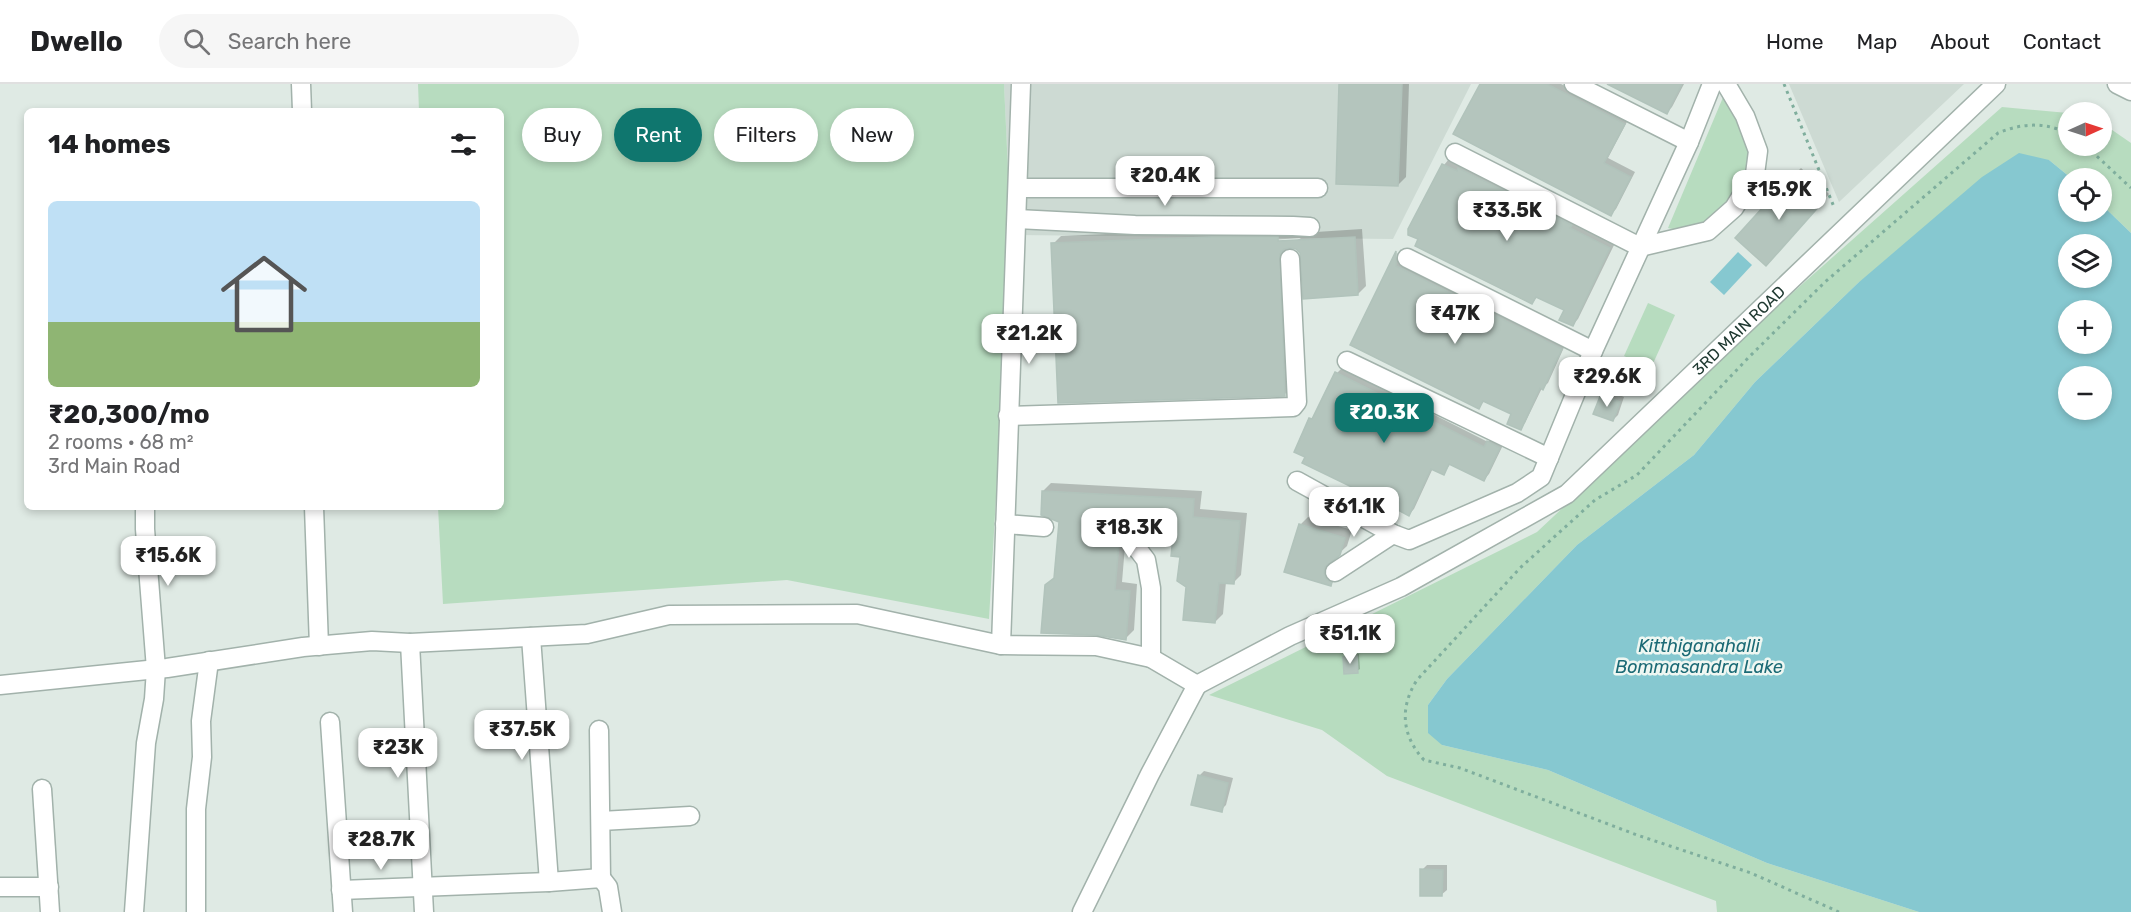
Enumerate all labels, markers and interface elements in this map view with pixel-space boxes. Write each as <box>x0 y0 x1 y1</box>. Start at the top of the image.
search box <box>159 14 579 68</box>
text: Dwello <box>30 25 123 58</box>
icon: search <box>180 25 213 58</box>
text: Search here <box>228 28 351 55</box>
text: Home <box>1766 29 1823 54</box>
text: Map <box>1856 29 1897 54</box>
text: About <box>1930 29 1990 54</box>
text: Contact <box>2023 29 2101 54</box>
north arrow <box>2058 102 2112 156</box>
map controls <box>2058 102 2112 420</box>
chip: Buy <box>522 108 602 162</box>
chip: Rent <box>614 108 702 162</box>
chip: Filters <box>714 108 818 162</box>
chip: New <box>830 108 914 162</box>
icon: filters <box>447 128 480 161</box>
text: 14 homes <box>48 129 171 160</box>
pin: ₹20.4K <box>1116 156 1214 207</box>
text: ₹20.4K <box>1130 163 1200 187</box>
button: locate <box>2058 168 2112 222</box>
pin: ₹15.9K <box>1730 170 1828 221</box>
text: ₹15.9K <box>1746 177 1812 201</box>
pin: ₹33.5K <box>1458 191 1556 242</box>
text: ₹33.5K <box>1472 198 1542 222</box>
button: layers <box>2058 234 2112 288</box>
icon: home <box>210 240 318 348</box>
street label: 3RD MAIN ROAD <box>1689 282 1789 379</box>
pin: ₹47K <box>1419 294 1491 345</box>
button: + <box>2058 300 2112 354</box>
text: ₹47K <box>1430 301 1480 325</box>
pin: ₹21.2K <box>980 314 1078 365</box>
text: ₹21.2K <box>996 321 1062 345</box>
pin: ₹29.6K <box>1558 357 1656 408</box>
text: ₹29.6K <box>1573 364 1641 388</box>
button: − <box>2058 366 2112 420</box>
pin: ₹20.3K <box>1335 393 1433 444</box>
text: ₹20,300/mo <box>48 399 210 430</box>
text: ₹20.3K <box>1349 400 1419 424</box>
text: 2 rooms · 68 m² <box>48 430 194 454</box>
text: 3rd Main Road <box>48 454 180 478</box>
pin: ₹61.1K <box>1305 487 1403 538</box>
text: ₹61.1K <box>1323 494 1385 518</box>
pin: ₹18.3K <box>1080 508 1178 559</box>
text: ₹18.3K <box>1095 515 1163 539</box>
pin: ₹15.6K <box>119 536 217 587</box>
text: ₹15.6K <box>135 543 201 567</box>
pin: ₹51.1K <box>1301 614 1399 665</box>
text: ₹51.1K <box>1319 621 1381 645</box>
water label: Kitthiganahalli Bommasandra Lake <box>1615 635 1783 678</box>
pin: ₹37.5K <box>473 710 571 761</box>
text: ₹37.5K <box>488 717 556 741</box>
pin: ₹23K <box>362 728 434 779</box>
text: ₹23K <box>372 735 424 759</box>
pin: ₹28.7K <box>332 820 430 871</box>
text: ₹28.7K <box>347 827 415 851</box>

